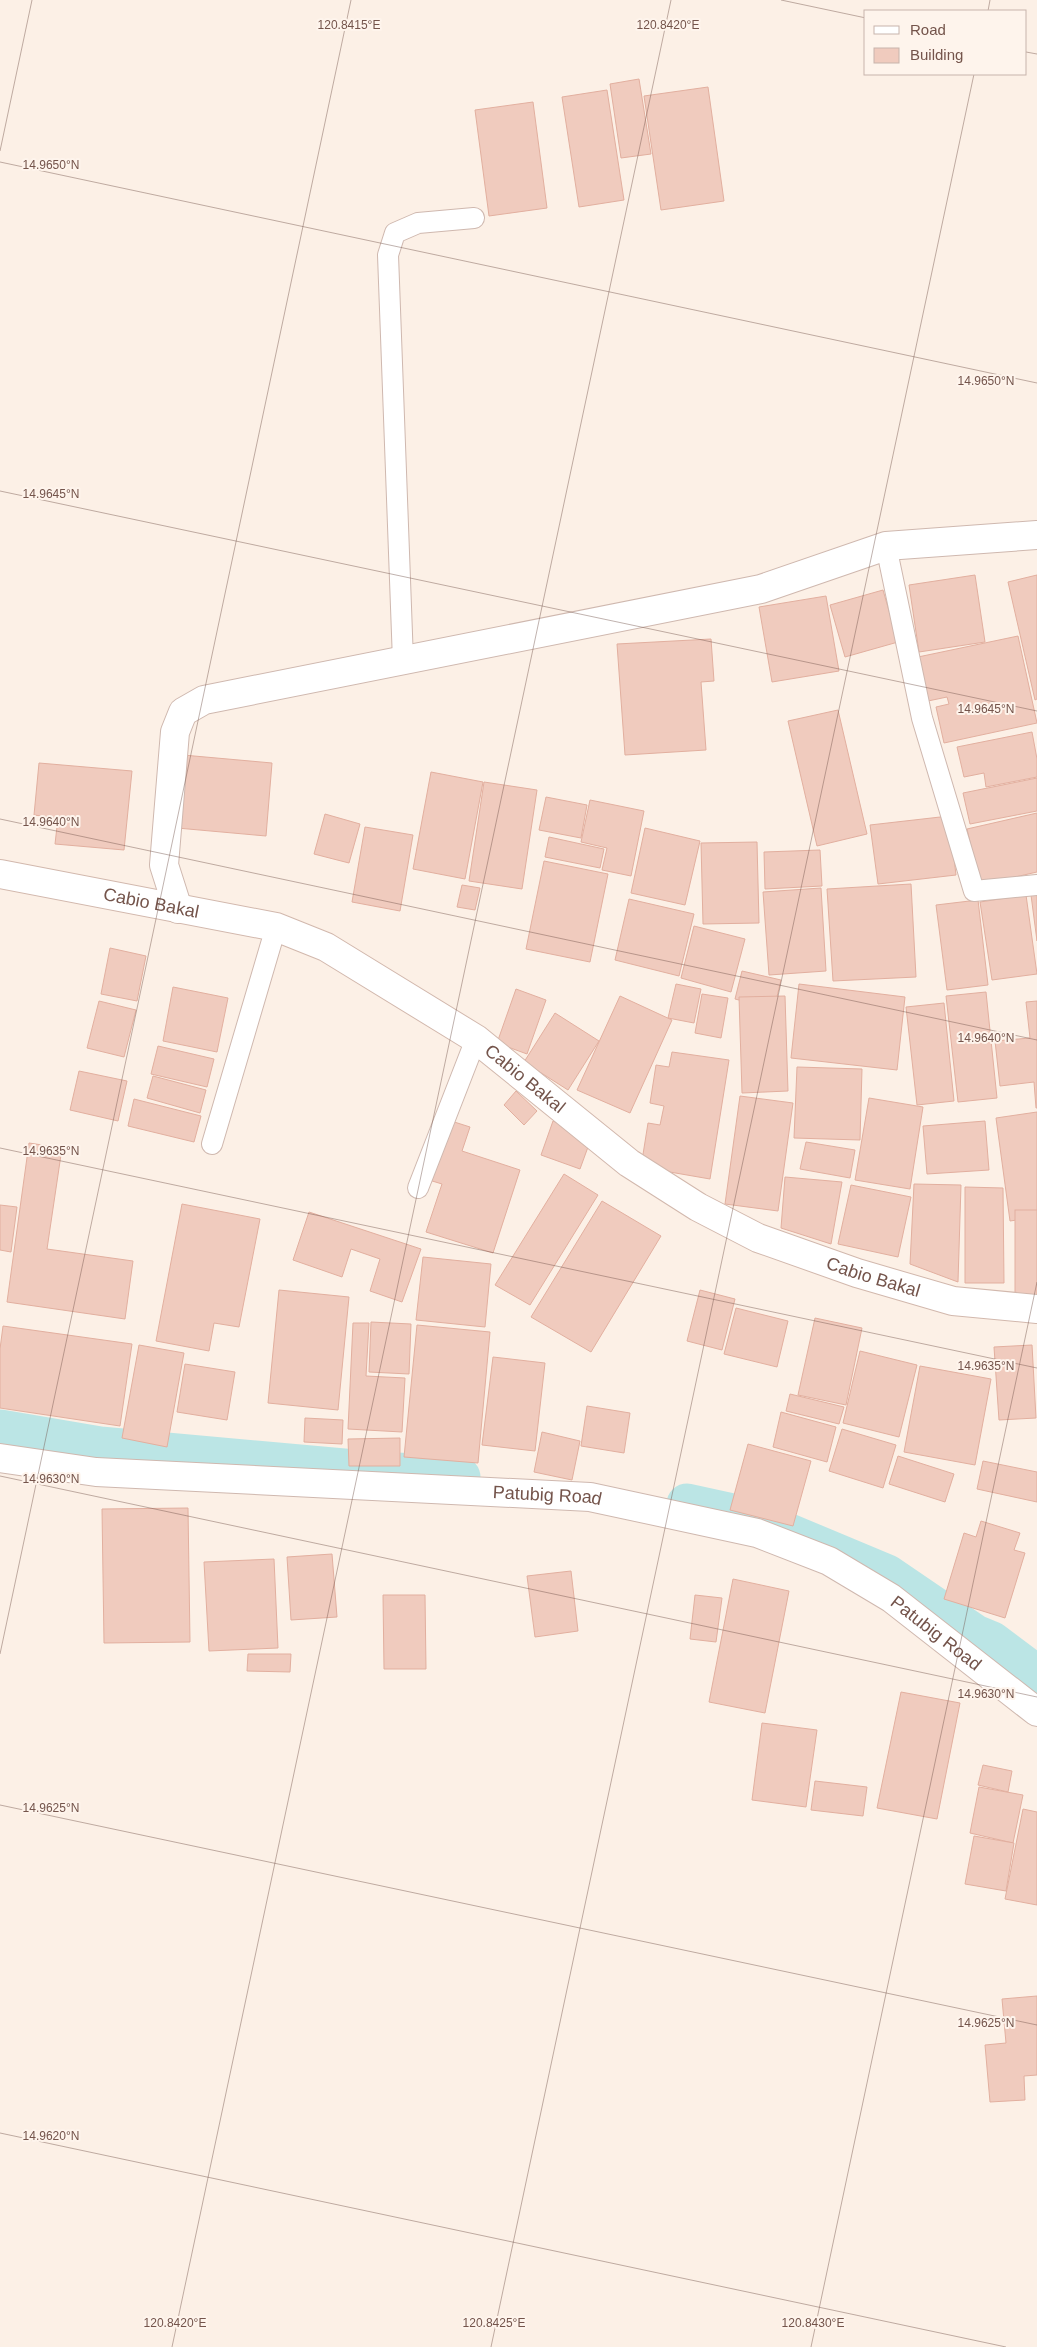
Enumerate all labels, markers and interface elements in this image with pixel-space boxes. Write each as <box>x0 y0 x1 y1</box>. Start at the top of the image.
legend <box>864 10 1027 75</box>
text: 120.8415°E <box>318 18 380 32</box>
text: 120.8420°E <box>637 18 699 32</box>
text: Road <box>910 21 946 38</box>
text: Building <box>910 46 963 63</box>
text: 14.9650°N <box>23 158 79 172</box>
text: 14.9650°N <box>958 374 1014 388</box>
text: 14.9645°N <box>23 487 79 501</box>
text: 14.9645°N <box>958 702 1014 716</box>
text: 14.9640°N <box>23 815 79 829</box>
street label: Cabio Bakal <box>102 884 201 922</box>
text: 14.9640°N <box>958 1031 1014 1045</box>
street label: Cabio Bakal <box>481 1040 569 1117</box>
text: 14.9635°N <box>23 1144 79 1158</box>
street label: Cabio Bakal <box>824 1253 923 1301</box>
text: 14.9635°N <box>958 1359 1014 1373</box>
text: 14.9630°N <box>23 1472 79 1486</box>
street label: Patubig Road <box>492 1482 604 1509</box>
street label: Patubig Road <box>887 1592 985 1675</box>
text: 14.9630°N <box>958 1687 1014 1701</box>
text: 14.9625°N <box>23 1801 79 1815</box>
text: 14.9625°N <box>958 2016 1014 2030</box>
text: 14.9620°N <box>23 2129 79 2143</box>
text: 120.8420°E <box>144 2316 206 2330</box>
text: 120.8425°E <box>463 2316 525 2330</box>
text: 120.8430°E <box>782 2316 844 2330</box>

